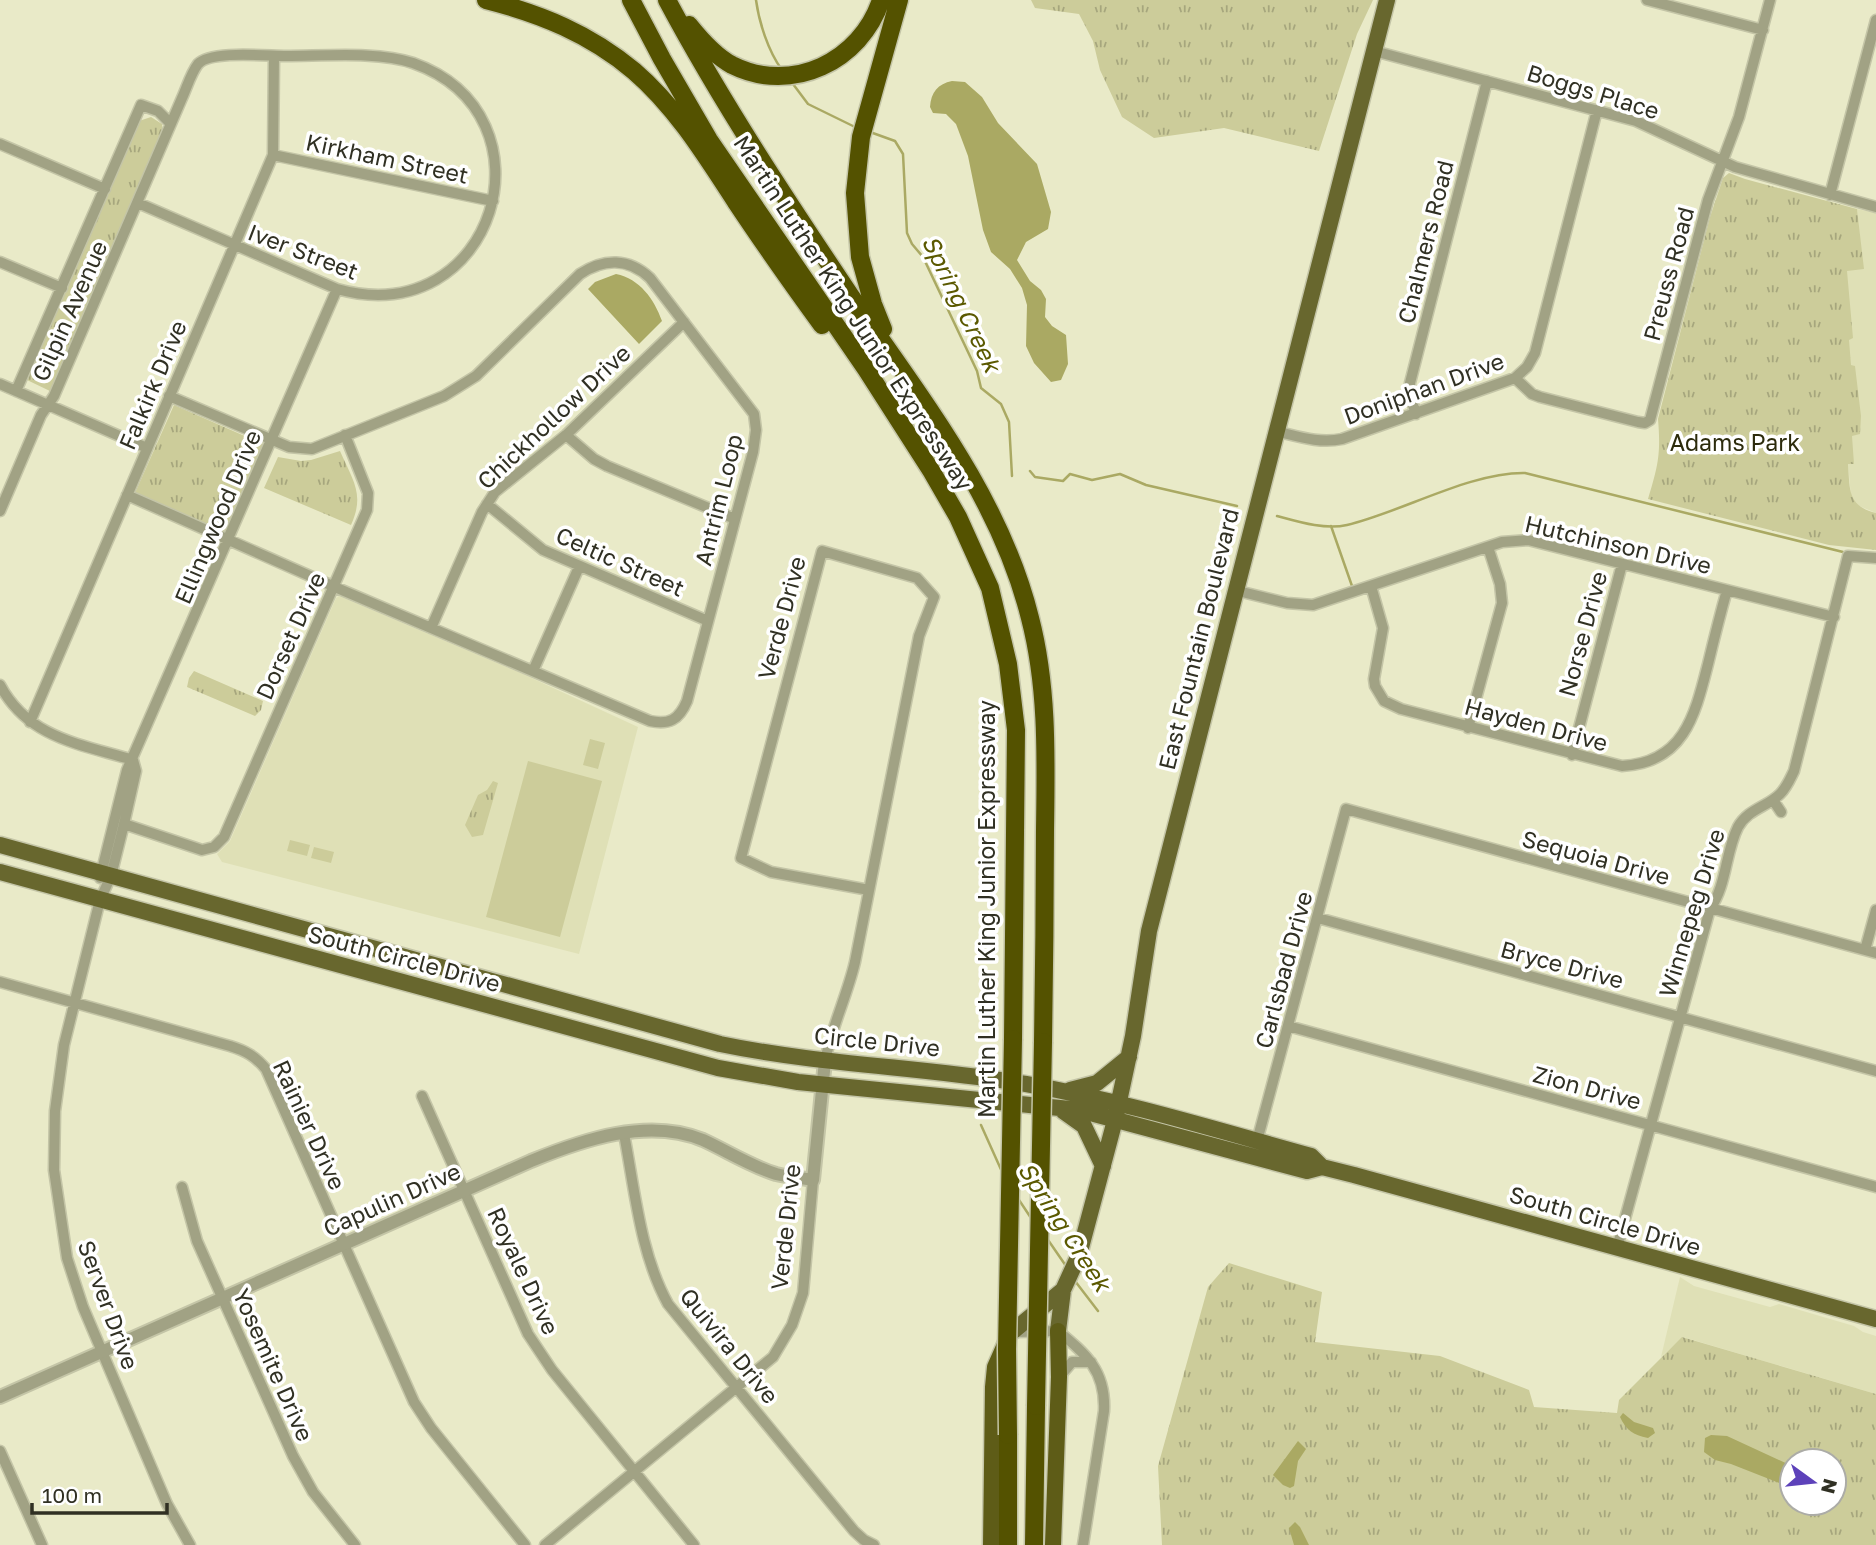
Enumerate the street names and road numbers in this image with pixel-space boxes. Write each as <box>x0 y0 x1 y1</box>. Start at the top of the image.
street label: Boggs Place <box>1524 58 1663 124</box>
street label: Kirkham Street <box>303 127 471 189</box>
street label: Martin Luther King Junior Expressway <box>728 130 979 495</box>
street label: Chalmers Road <box>1391 157 1459 326</box>
street label: Preuss Road <box>1637 204 1699 344</box>
street label: Iver Street <box>244 217 362 285</box>
street label: Gilpin Avenue <box>26 236 113 385</box>
street label: Falkirk Drive <box>112 316 192 453</box>
street label: Chickhollow Drive <box>471 338 636 494</box>
street label: Doniphan Drive <box>1340 346 1508 430</box>
street label: Ellingwood Drive <box>168 425 266 608</box>
street label: Antrim Loop <box>688 431 748 568</box>
street label: East Fountain Boulevard <box>1152 505 1244 772</box>
street label: Hutchinson Drive <box>1522 509 1714 579</box>
street label: Celtic Street <box>552 520 689 602</box>
street label: Verde Drive <box>751 553 811 682</box>
street label: Dorset Drive <box>250 568 331 704</box>
street label: Norse Drive <box>1552 568 1612 699</box>
street label: Hayden Drive <box>1462 692 1611 757</box>
street label: Martin Luther King Junior Expressway <box>972 700 1000 1118</box>
street label: Sequoia Drive <box>1519 824 1673 890</box>
street label: Winnepeg Drive <box>1652 825 1730 1000</box>
street label: Carlsbad Drive <box>1249 888 1317 1051</box>
street label: South Circle Drive <box>305 919 503 997</box>
street label: Bryce Drive <box>1498 934 1627 994</box>
street label: Circle Drive <box>813 1020 941 1062</box>
street label: Rainier Drive <box>268 1055 352 1194</box>
street label: Zion Drive <box>1530 1059 1644 1115</box>
street label: Capulin Drive <box>319 1156 464 1242</box>
street label: Verde Drive <box>764 1163 806 1291</box>
street label: South Circle Drive <box>1506 1179 1704 1261</box>
street label: Royale Drive <box>482 1203 566 1339</box>
street label: Server Drive <box>73 1236 145 1373</box>
street label: Quivira Drive <box>675 1282 785 1409</box>
street label: Yosemite Drive <box>228 1284 320 1445</box>

